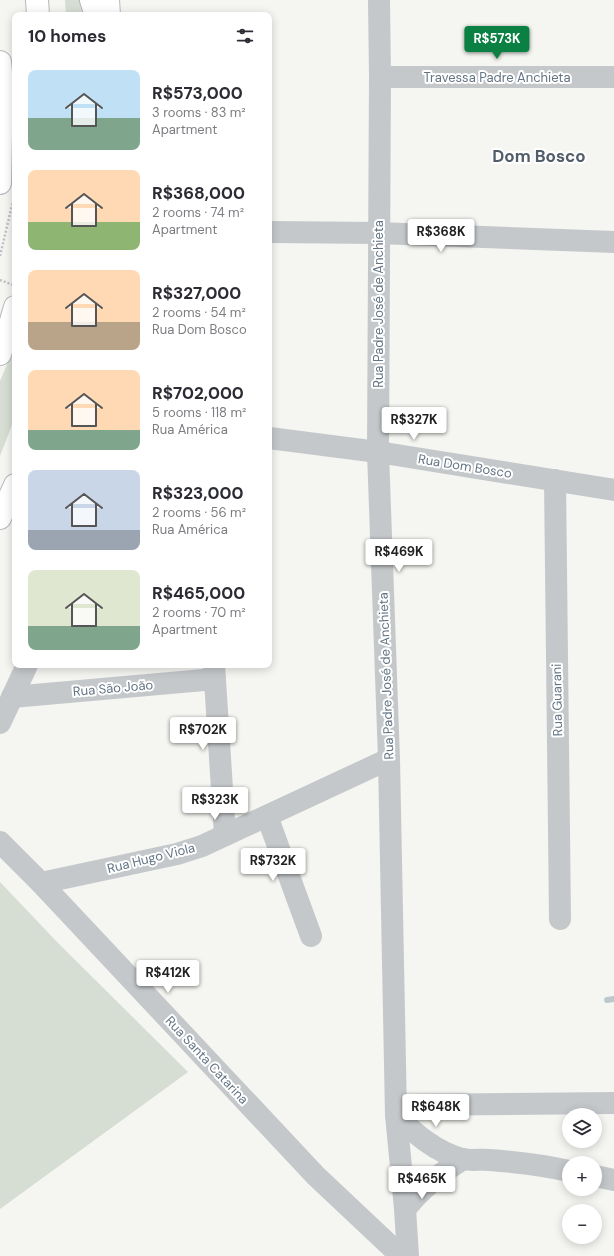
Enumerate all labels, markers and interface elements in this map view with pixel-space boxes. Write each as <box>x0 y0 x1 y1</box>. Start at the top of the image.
text: 10 homes <box>28 25 106 47</box>
icon: filters <box>234 25 256 47</box>
pin: R$573K <box>464 26 530 60</box>
text: R$573K <box>473 30 521 47</box>
street label: Travessa Padre Anchieta <box>423 69 571 86</box>
text: R$573,000 <box>152 82 243 104</box>
icon: home <box>60 86 108 134</box>
text: 3 rooms · 83 m² <box>152 104 246 121</box>
text: Apartment <box>152 121 217 138</box>
district label: Dom Bosco <box>492 145 586 167</box>
text: R$368,000 <box>152 182 245 204</box>
icon: home <box>60 186 108 234</box>
text: 2 rooms · 74 m² <box>152 204 244 221</box>
pin: R$368K <box>408 219 474 253</box>
street label: Rua Padre José de Anchieta <box>370 220 387 388</box>
text: Apartment <box>152 221 217 238</box>
text: R$368K <box>417 223 465 240</box>
text: R$327,000 <box>152 282 241 304</box>
icon: home <box>60 286 108 334</box>
text: 2 rooms · 54 m² <box>152 304 246 321</box>
text: Rua Dom Bosco <box>152 321 247 338</box>
text: R$702,000 <box>152 382 244 404</box>
icon: home <box>60 386 108 434</box>
text: 5 rooms · 118 m² <box>152 404 246 421</box>
pin: R$327K <box>381 407 447 441</box>
text: R$327K <box>391 411 437 428</box>
text: Rua América <box>152 421 228 438</box>
street label: Rua Dom Bosco <box>417 450 513 482</box>
text: R$323,000 <box>152 482 243 504</box>
icon: home <box>60 486 108 534</box>
text: 2 rooms · 56 m² <box>152 504 246 521</box>
text: Rua América <box>152 521 228 538</box>
pin: R$469K <box>366 539 432 573</box>
text: R$469K <box>374 543 424 560</box>
text: R$465,000 <box>152 582 245 604</box>
icon: home <box>60 586 108 634</box>
street label: Rua Padre José de Anchieta <box>375 592 397 760</box>
text: 2 rooms · 70 m² <box>152 604 246 621</box>
text: Apartment <box>152 621 217 638</box>
street label: Rua Guarani <box>548 664 566 736</box>
street label: Rua São João <box>72 676 154 700</box>
pin: R$702K <box>170 717 236 751</box>
text: R$702K <box>179 721 227 738</box>
pin: R$323K <box>182 787 248 821</box>
text: R$323K <box>191 791 239 808</box>
street label: Rua Hugo Viola <box>105 839 197 877</box>
pin: R$732K <box>240 848 306 882</box>
text: R$732K <box>250 852 296 869</box>
pin: R$412K <box>135 960 201 994</box>
text: R$412K <box>145 964 191 981</box>
street label: Rua Santa Catarina <box>162 1012 252 1108</box>
pin: R$648K <box>403 1094 469 1128</box>
text: R$648K <box>411 1098 461 1115</box>
map controls <box>562 1108 602 1244</box>
button: layers <box>562 1108 602 1148</box>
button: + <box>562 1156 602 1196</box>
pin: R$465K <box>389 1166 455 1200</box>
text: R$465K <box>397 1170 447 1187</box>
button: − <box>562 1204 602 1244</box>

